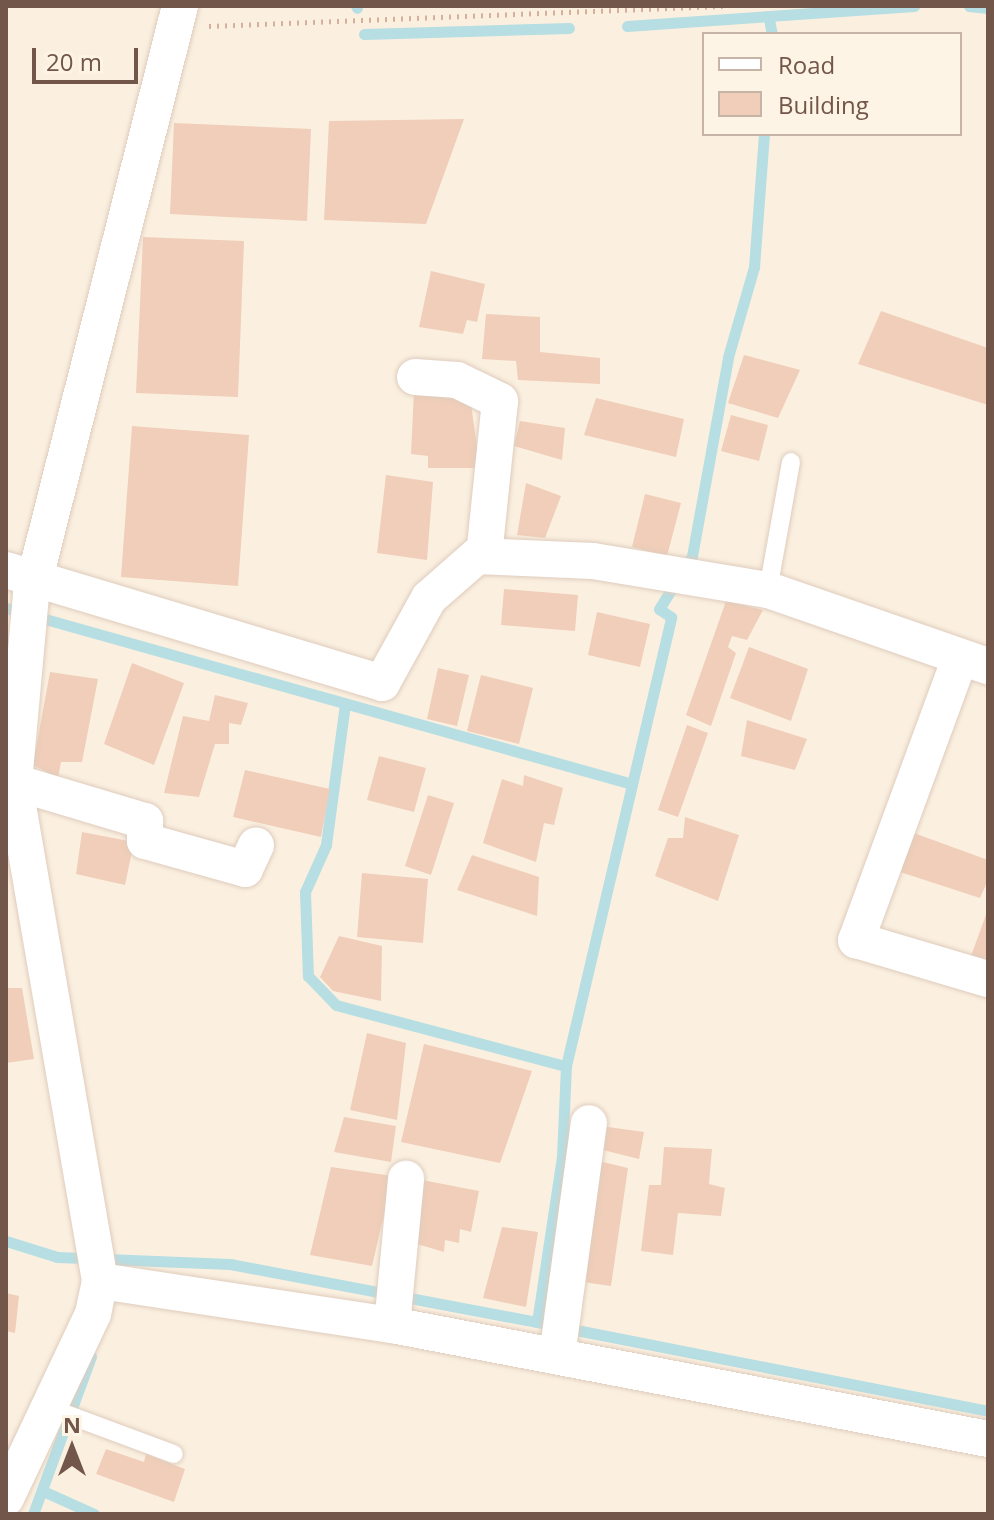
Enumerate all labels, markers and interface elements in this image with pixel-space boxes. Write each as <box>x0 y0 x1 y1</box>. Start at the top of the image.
scale bar <box>36 32 142 82</box>
legend <box>702 32 962 136</box>
text: 20 m <box>46 45 102 78</box>
text: Road <box>778 48 835 81</box>
text: Building <box>778 88 869 121</box>
north arrow <box>32 1408 112 1488</box>
text: N <box>63 1409 81 1439</box>

